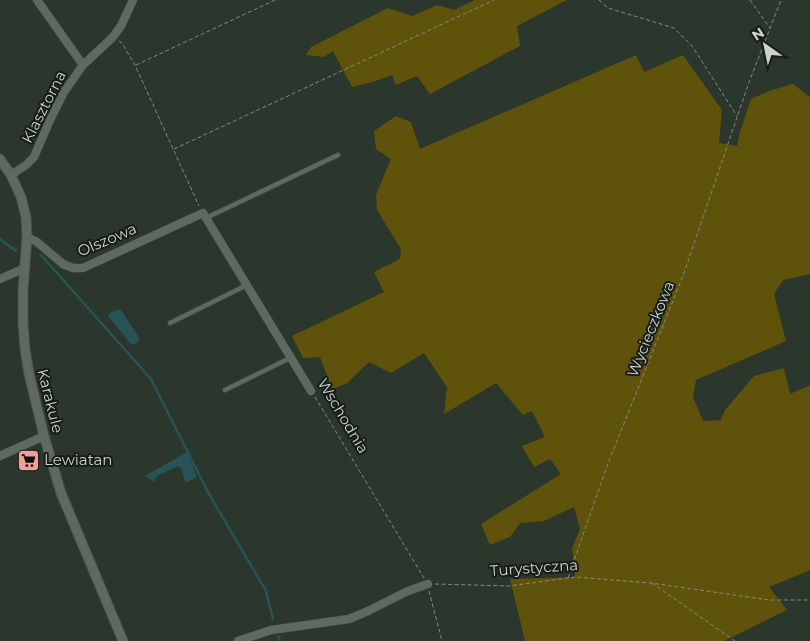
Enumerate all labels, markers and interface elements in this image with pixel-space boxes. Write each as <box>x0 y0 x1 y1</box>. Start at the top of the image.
north arrow <box>740 20 790 70</box>
text: N <box>748 23 768 45</box>
street label: Klasztorna <box>17 67 70 146</box>
street label: Olszowa <box>74 219 139 260</box>
street label: Wycieczkowa <box>623 278 678 379</box>
street label: Karakule <box>33 367 68 435</box>
street label: Wschodnia <box>314 375 373 457</box>
supermarket icon: Lewiatan <box>16 448 40 472</box>
place label: Lewiatan <box>44 450 112 469</box>
street label: Turystyczna <box>489 555 579 580</box>

